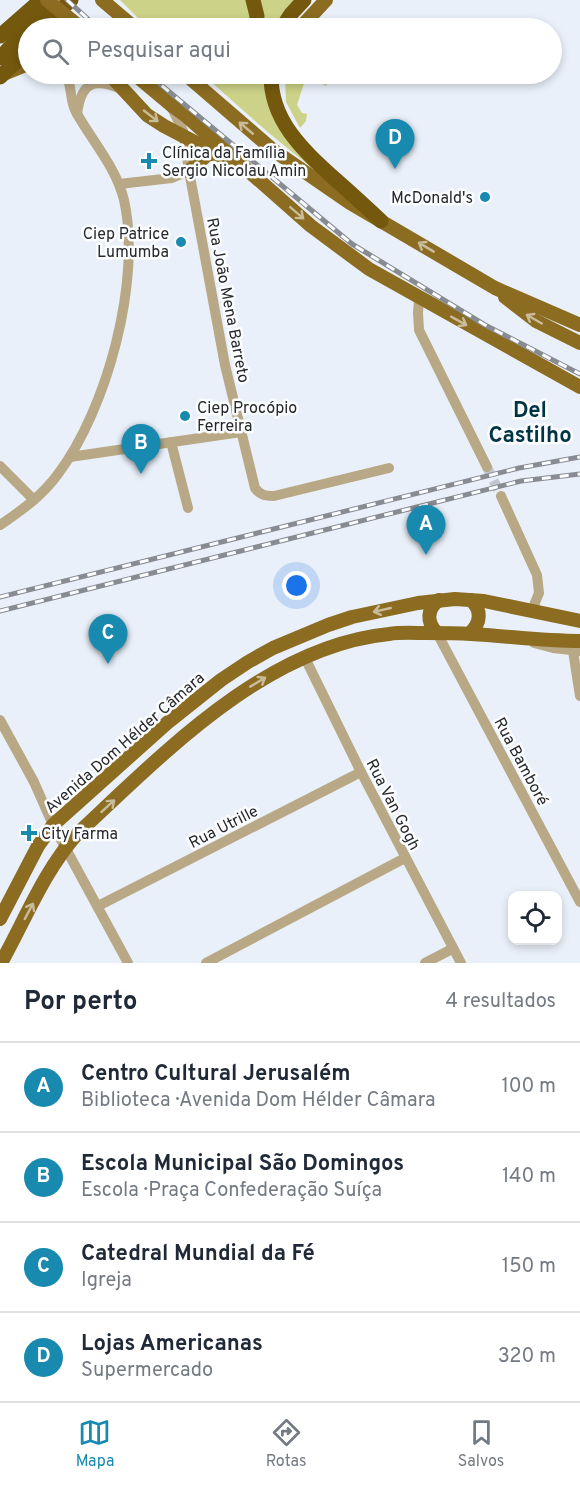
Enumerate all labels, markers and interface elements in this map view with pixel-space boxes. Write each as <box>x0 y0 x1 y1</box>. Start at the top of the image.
search box <box>18 18 562 84</box>
icon: search <box>39 35 72 68</box>
text: Pesquisar aqui <box>87 38 231 65</box>
one-way arrow <box>143 110 159 123</box>
pin: D <box>376 120 414 169</box>
one-way arrow <box>239 121 254 135</box>
place label: Clínica da Família Sergio Nicolau Amin <box>162 144 306 182</box>
marker: Clínica da Família Sergio Nicolau Amin <box>140 152 158 170</box>
place label: McDonald's <box>391 189 473 209</box>
marker: McDonald's <box>478 190 492 204</box>
one-way arrow <box>289 206 304 220</box>
street label: Rua João Mena Barreto <box>201 216 253 385</box>
place label: Ciep Patrice Lumumba <box>83 225 169 263</box>
marker: Ciep Patrice Lumumba <box>174 235 188 249</box>
one-way arrow <box>418 241 435 253</box>
one-way arrow <box>526 313 543 325</box>
one-way arrow <box>450 315 467 327</box>
district label: Del Castilho <box>488 398 572 450</box>
place label: Ciep Procópio Ferreira <box>197 399 297 437</box>
marker: Ciep Procópio Ferreira <box>178 409 192 423</box>
pin: B <box>122 424 160 474</box>
pin: A <box>406 506 446 555</box>
your location <box>282 571 311 600</box>
one-way arrow <box>373 605 392 617</box>
pin: C <box>88 614 128 664</box>
street label: Avenida Dom Hélder Câmara <box>41 669 209 818</box>
one-way arrow <box>249 676 266 688</box>
street label: Rua Bamboré <box>489 714 552 809</box>
street label: Rua Van Gogh <box>361 756 424 854</box>
one-way arrow <box>100 799 115 813</box>
street label: Rua Utrille <box>186 802 262 854</box>
place label: City Farma <box>41 825 118 845</box>
marker: City Farma <box>22 826 36 840</box>
map controls <box>508 891 562 945</box>
button: locate <box>508 891 562 945</box>
one-way arrow <box>24 903 35 921</box>
text: Por perto <box>24 986 138 1019</box>
text: 4 resultados <box>446 989 556 1015</box>
text: Centro Cultural Jerusalém <box>81 1061 350 1088</box>
text: A <box>36 1074 51 1100</box>
text: 100 m <box>501 1074 556 1100</box>
text: Biblioteca · Avenida Dom Hélder Câmara <box>81 1088 436 1114</box>
text: Escola Municipal São Domingos <box>81 1151 404 1178</box>
text: B <box>37 1164 50 1190</box>
text: 140 m <box>502 1164 556 1190</box>
text: Escola · Praça Confederação Suíça <box>81 1178 382 1204</box>
text: Catedral Mundial da Fé <box>81 1241 315 1268</box>
text: C <box>37 1254 50 1280</box>
text: 150 m <box>502 1254 556 1280</box>
text: Igreja <box>81 1268 132 1294</box>
text: Lojas Americanas <box>81 1331 263 1358</box>
text: D <box>36 1344 51 1370</box>
text: 320 m <box>498 1344 556 1370</box>
text: Supermercado <box>81 1358 213 1384</box>
tab: Mapa <box>76 1416 114 1472</box>
tab: Rotas <box>266 1416 306 1472</box>
tab: Salvos <box>458 1416 504 1472</box>

